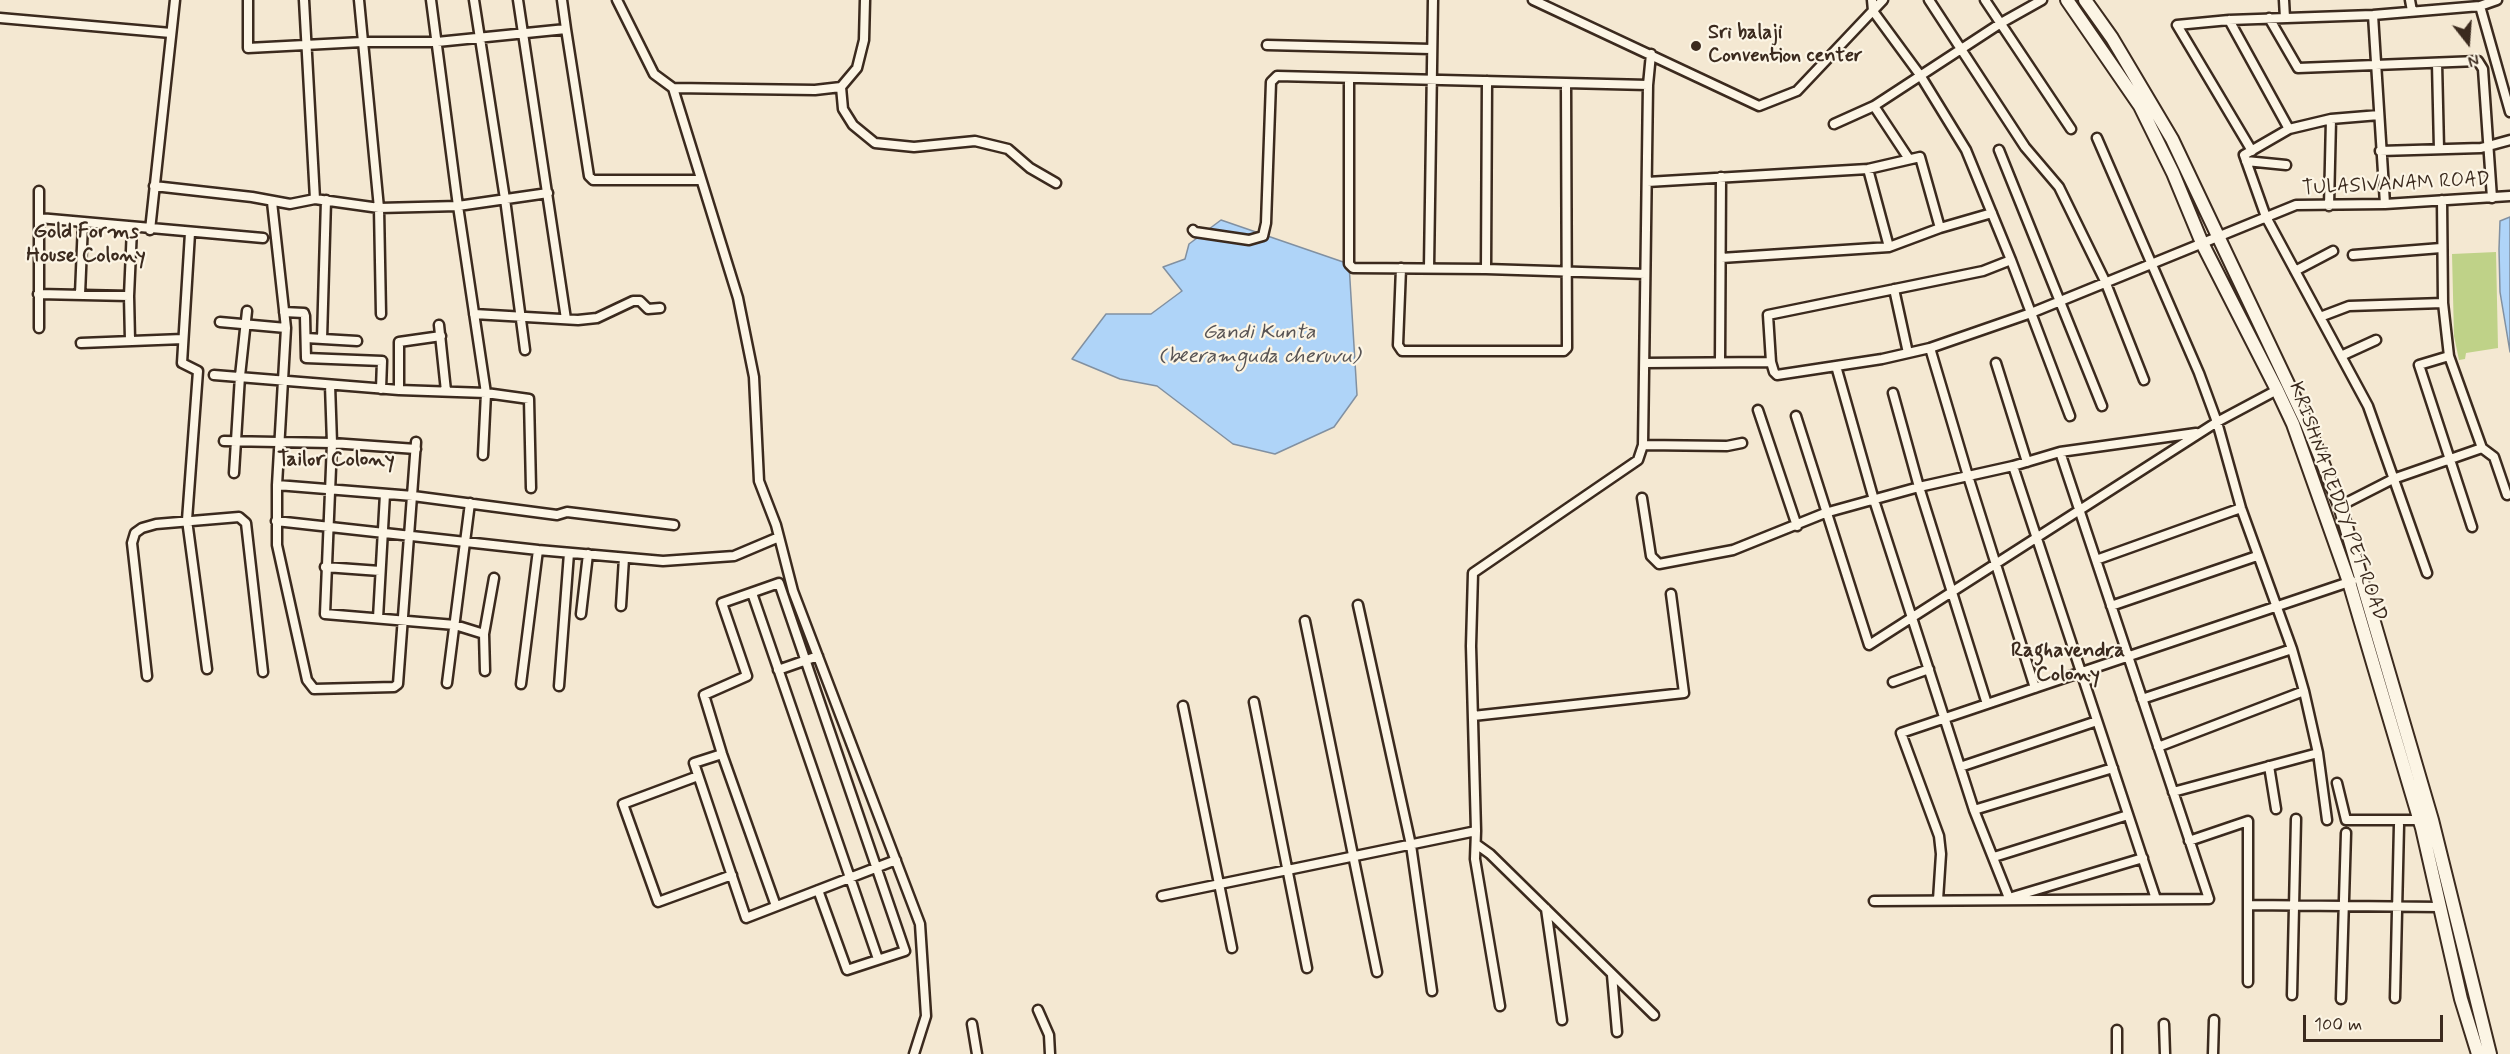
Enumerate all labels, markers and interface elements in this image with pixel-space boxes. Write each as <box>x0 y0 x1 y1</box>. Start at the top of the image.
north arrow <box>2438 12 2498 72</box>
place label: Sri balaji Convention center <box>1708 22 1862 69</box>
marker: Sri balaji Convention center <box>1689 39 1703 53</box>
text: N <box>2465 48 2482 71</box>
street label: TULASIVANAM ROAD <box>2301 168 2491 202</box>
district label: Gold Forms House Colony <box>26 220 146 270</box>
water label: Gandi Kunta (beeramguda cheruvu) <box>1158 321 1360 371</box>
street label: KRISHNA REDDY PET ROAD <box>2282 379 2392 625</box>
district label: Tailor Colony <box>277 448 395 474</box>
district label: Raghavendra Colony <box>2011 639 2125 689</box>
scale bar <box>2306 1003 2446 1041</box>
text: 100 m <box>2314 1013 2362 1037</box>

